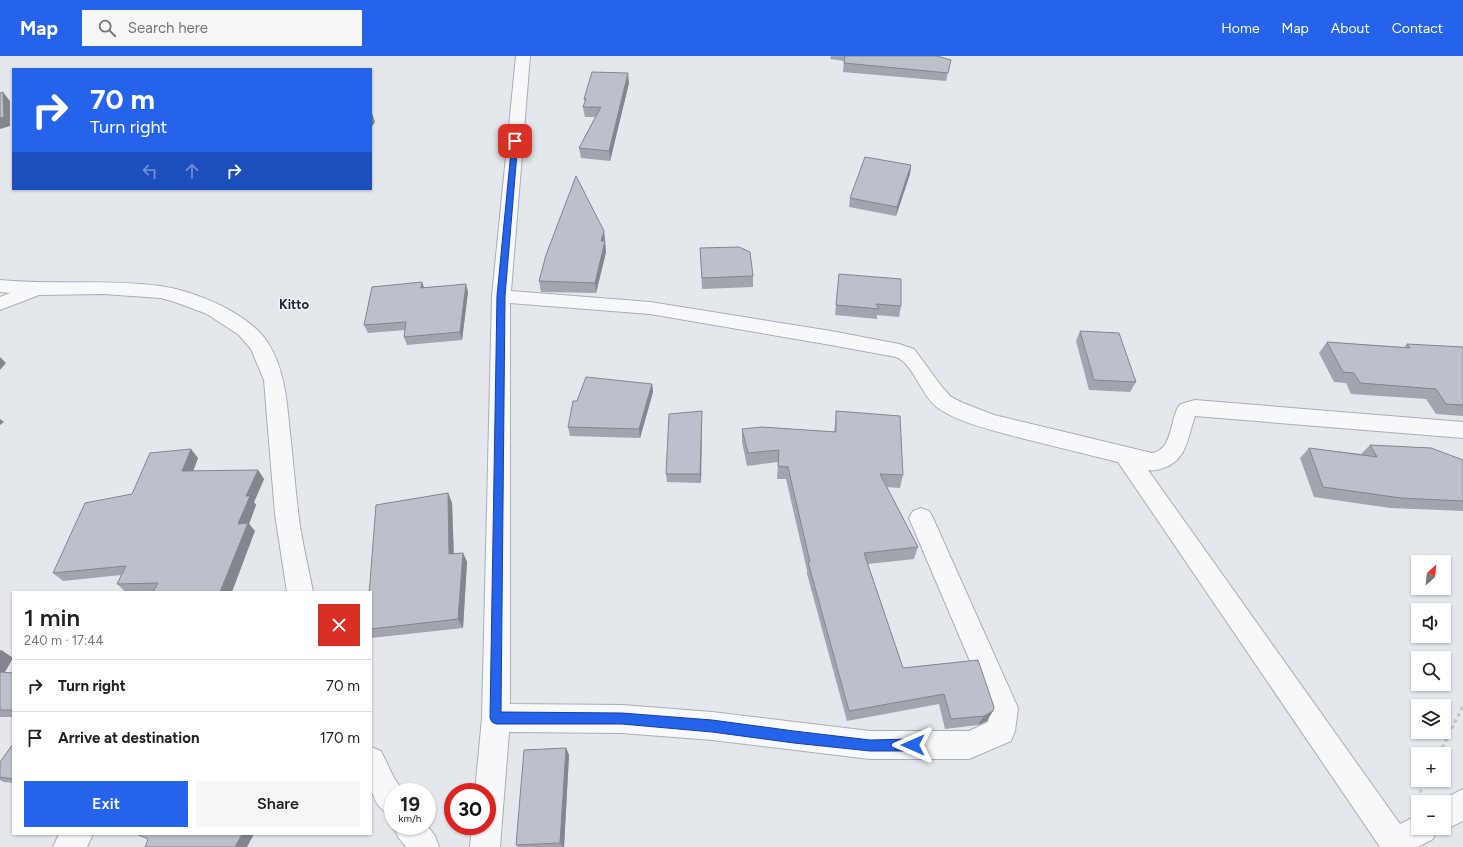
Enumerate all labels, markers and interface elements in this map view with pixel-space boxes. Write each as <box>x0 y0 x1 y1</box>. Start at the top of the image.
search box <box>82 10 362 46</box>
text: Map <box>20 17 58 40</box>
icon: search <box>96 17 118 39</box>
text: Search here <box>128 19 208 37</box>
text: Home <box>1221 20 1260 37</box>
text: Map <box>1282 20 1309 37</box>
text: About <box>1331 20 1370 37</box>
text: Contact <box>1392 20 1443 37</box>
text: 70 m <box>90 82 155 116</box>
icon: right <box>24 84 76 136</box>
text: Turn right <box>90 116 167 138</box>
pin <box>498 124 532 158</box>
icon: arrive <box>504 130 526 152</box>
icon: left <box>139 160 161 182</box>
icon: ahead <box>181 160 203 182</box>
icon: right <box>223 160 245 182</box>
district label: Kitto <box>279 297 309 312</box>
north arrow <box>1411 555 1451 595</box>
map controls <box>1411 555 1451 835</box>
text: 1 min <box>24 603 80 632</box>
button: sound <box>1411 603 1451 643</box>
button: close <box>318 604 360 646</box>
text: 240 m · 17:44 <box>24 633 103 648</box>
button: search <box>1411 651 1451 691</box>
icon: right <box>24 675 46 697</box>
text: Turn right <box>58 677 126 695</box>
text: 70 m <box>326 677 360 695</box>
button: layers <box>1411 699 1451 739</box>
position arrow <box>892 724 934 766</box>
icon: arrive <box>24 727 46 749</box>
text: Arrive at destination <box>58 729 199 747</box>
text: 170 m <box>320 729 360 747</box>
button: + <box>1411 747 1451 787</box>
button: Exit <box>24 781 188 827</box>
button: Share <box>196 781 360 827</box>
speed limit sign: 30 <box>444 783 496 835</box>
text: 19 <box>400 792 420 816</box>
button: − <box>1411 795 1451 835</box>
text: km/h <box>399 812 421 825</box>

